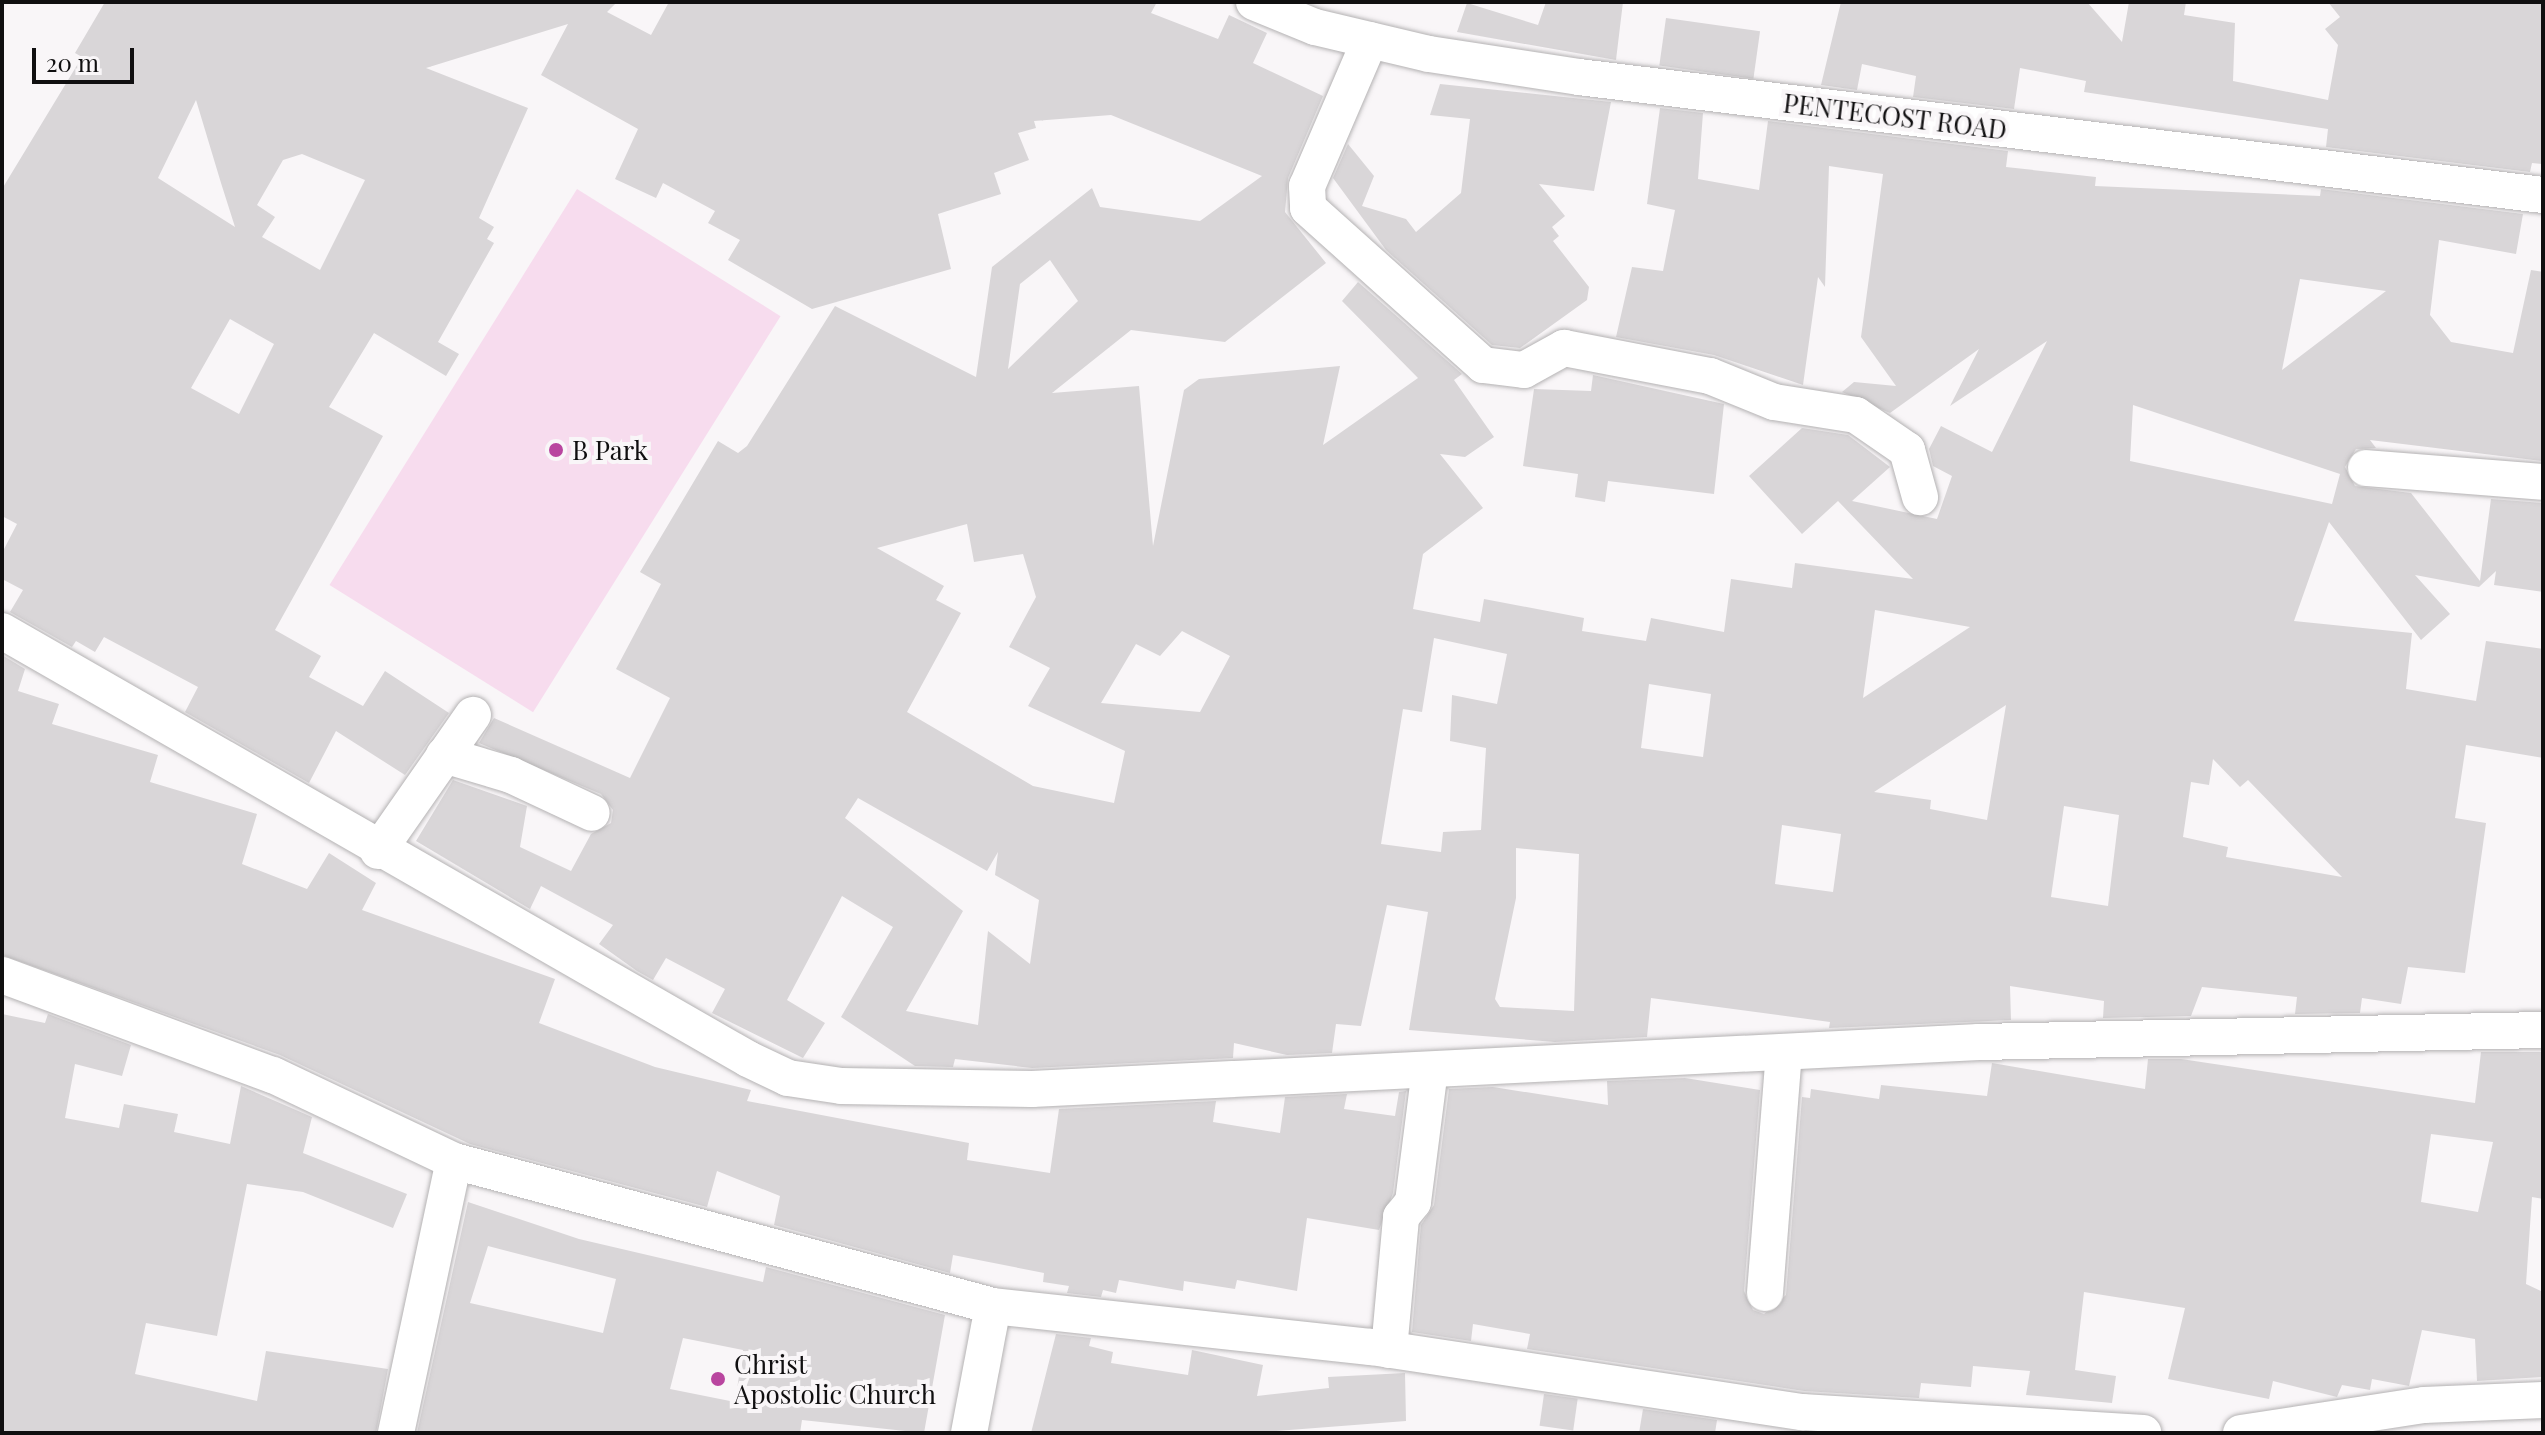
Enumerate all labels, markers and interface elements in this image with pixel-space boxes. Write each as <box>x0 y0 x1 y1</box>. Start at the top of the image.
scale bar <box>36 32 138 82</box>
text: 20 m <box>46 46 99 78</box>
street label: PENTECOST ROAD <box>1781 87 2009 145</box>
place label: B Park <box>572 434 648 466</box>
marker: B Park <box>547 441 565 459</box>
place label: Christ Apostolic Church <box>734 1348 936 1410</box>
marker: Christ Apostolic Church <box>709 1370 727 1388</box>

